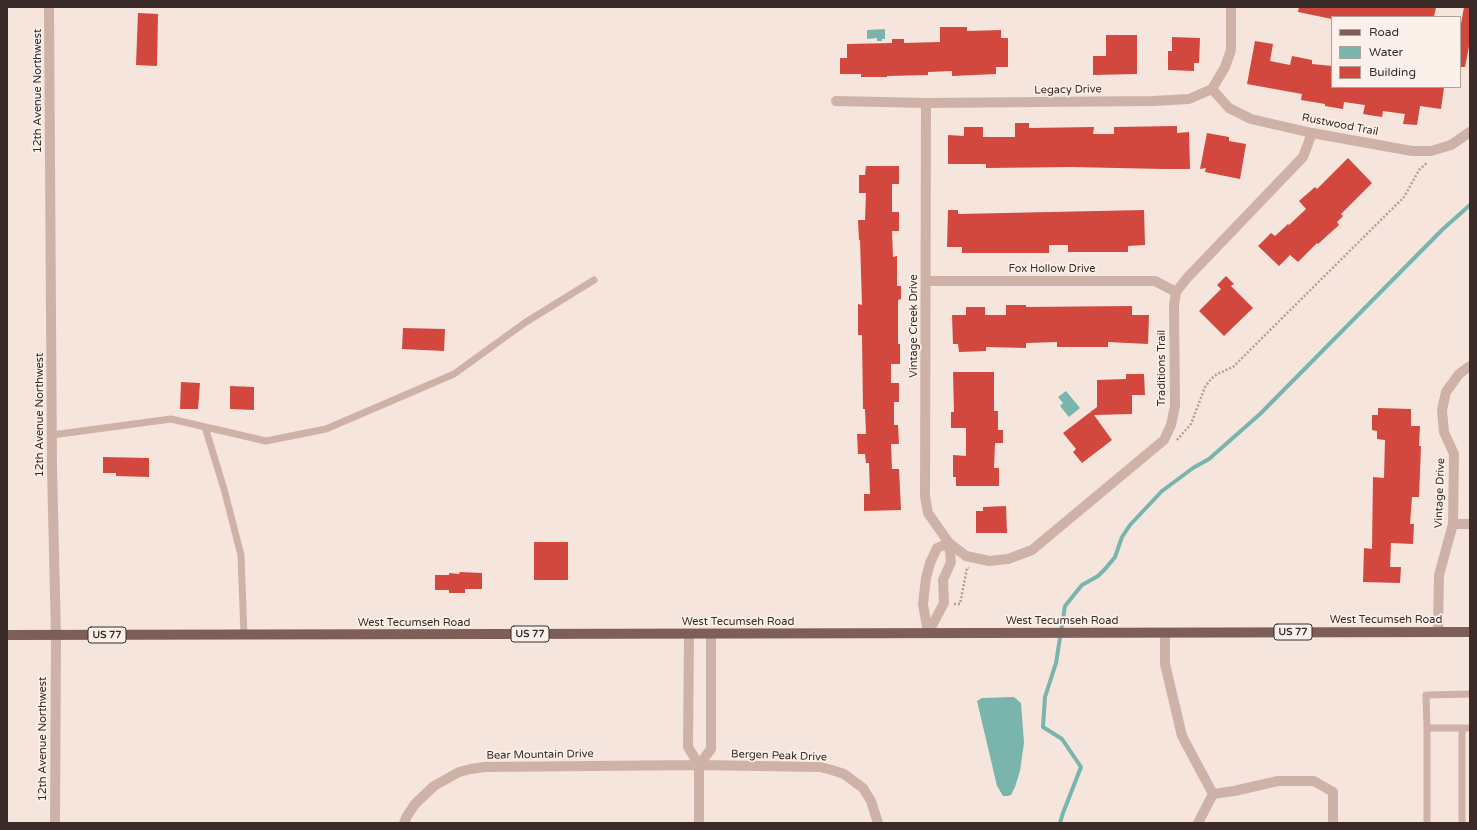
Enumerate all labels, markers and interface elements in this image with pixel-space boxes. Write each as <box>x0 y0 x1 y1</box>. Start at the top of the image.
legend <box>1331 16 1461 88</box>
text: Road <box>1369 25 1399 39</box>
street label: 12th Avenue Northwest <box>31 29 45 153</box>
text: Water <box>1369 45 1403 59</box>
text: Building <box>1369 65 1416 79</box>
street label: Legacy Drive <box>1034 83 1102 97</box>
street label: Rustwood Trail <box>1301 111 1379 139</box>
street label: Fox Hollow Drive <box>1008 262 1096 276</box>
street label: Vintage Creek Drive <box>907 274 921 378</box>
street label: Traditions Trail <box>1155 330 1169 406</box>
street label: 12th Avenue Northwest <box>33 353 47 477</box>
street label: Vintage Drive <box>1432 458 1448 528</box>
street label: West Tecumseh Road <box>1330 613 1442 627</box>
street label: West Tecumseh Road <box>1006 614 1118 628</box>
street label: West Tecumseh Road <box>682 615 794 629</box>
street label: West Tecumseh Road <box>358 616 470 630</box>
road number: US 77 <box>1274 624 1312 640</box>
road number: US 77 <box>511 626 549 642</box>
road number: US 77 <box>88 627 126 643</box>
street label: 12th Avenue Northwest <box>36 677 50 801</box>
street label: Bear Mountain Drive <box>486 747 594 763</box>
street label: Bergen Peak Drive <box>731 748 827 764</box>

